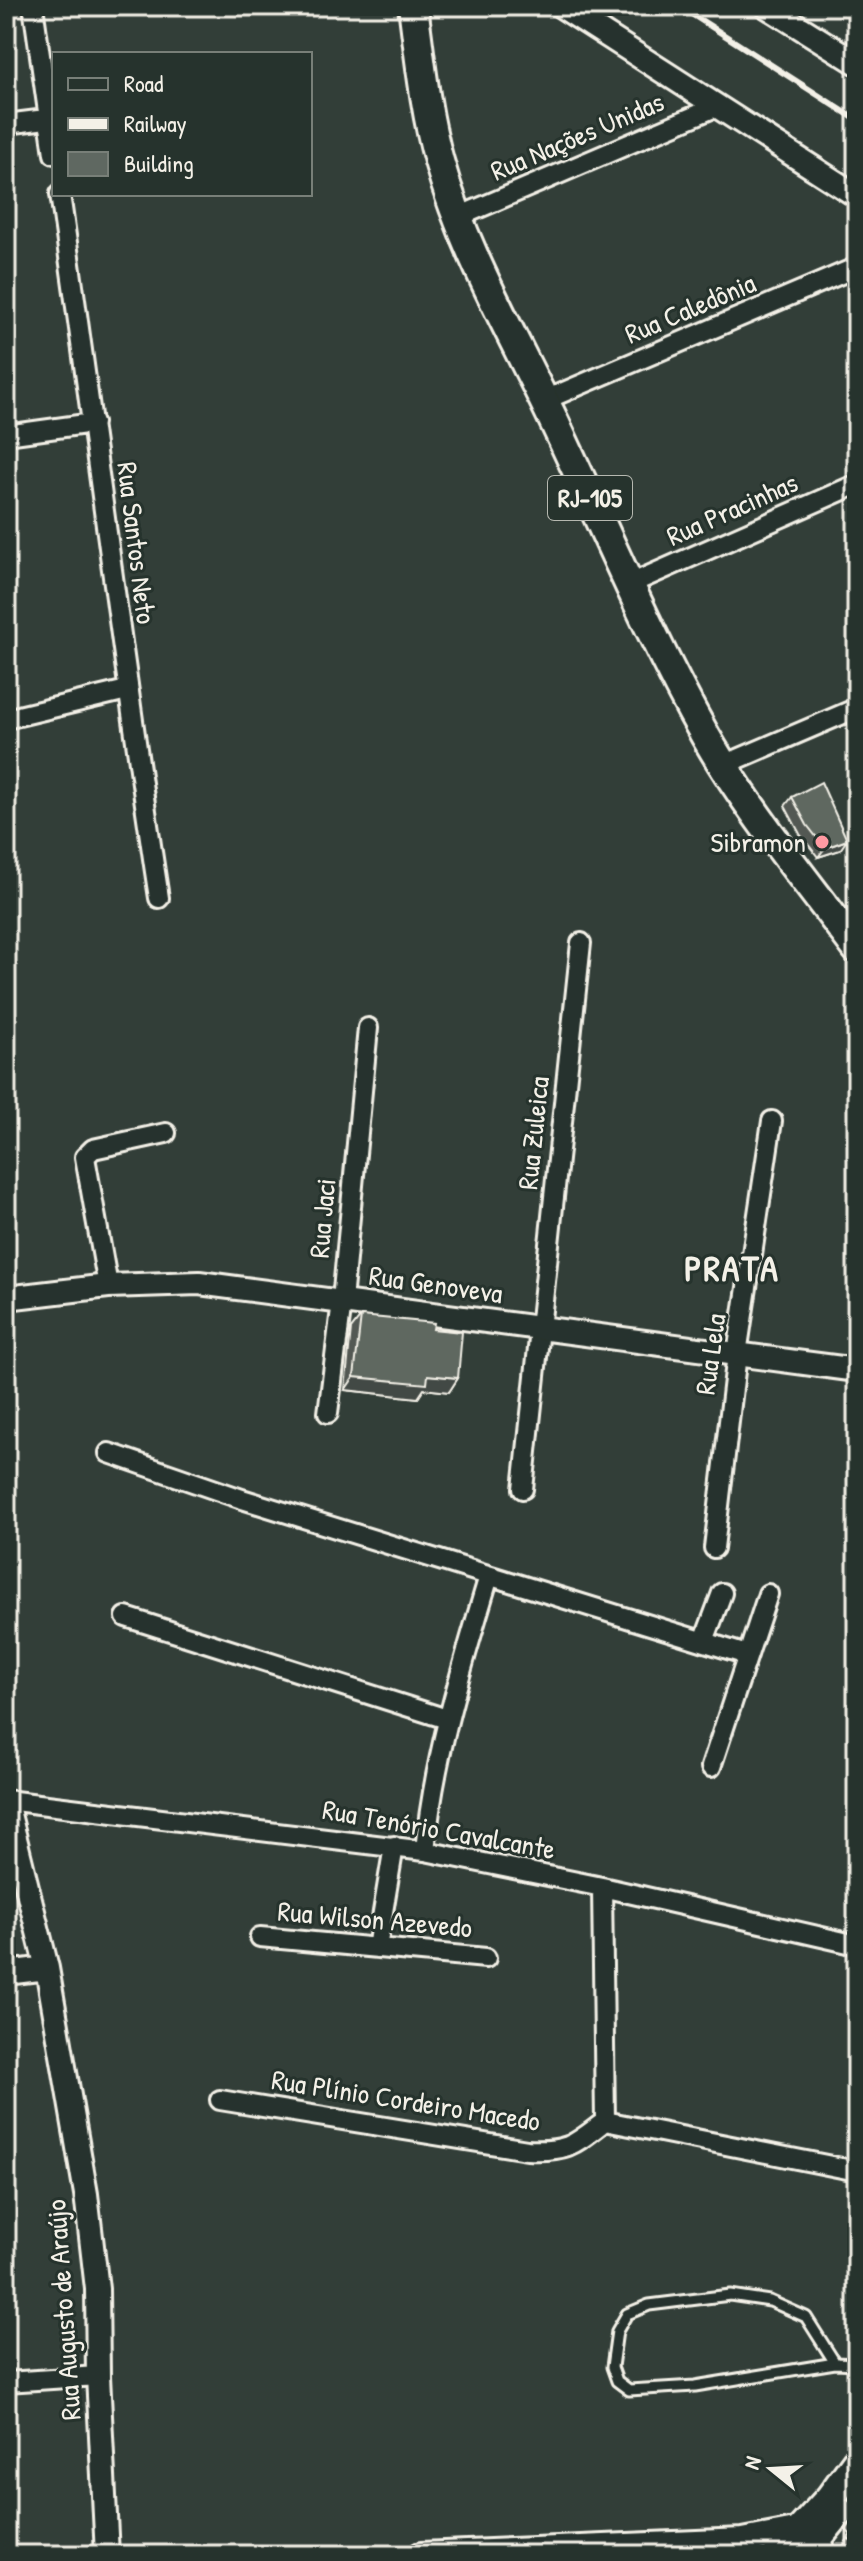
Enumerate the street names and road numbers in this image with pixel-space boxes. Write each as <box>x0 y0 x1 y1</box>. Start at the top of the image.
street label: Rua Nações Unidas <box>485 82 669 190</box>
street label: Rua Caledônia <box>619 263 761 353</box>
street label: Rua Santos Neto <box>108 460 166 626</box>
street label: Rua Pracinhas <box>660 463 804 555</box>
road number: RJ-105 <box>548 476 632 520</box>
street label: Rua Zuleica <box>508 1075 558 1191</box>
street label: Rua Jaci <box>300 1177 344 1259</box>
street label: Rua Genoveva <box>367 1256 505 1312</box>
street label: Rua Lela <box>686 1311 734 1397</box>
street label: Rua Tenório Cavalcante <box>320 1790 558 1868</box>
street label: Rua Wilson Azevedo <box>276 1892 474 1946</box>
street label: Rua Plínio Cordeiro Macedo <box>269 2060 543 2140</box>
street label: Rua Augusto de Araújo <box>36 2198 90 2422</box>

